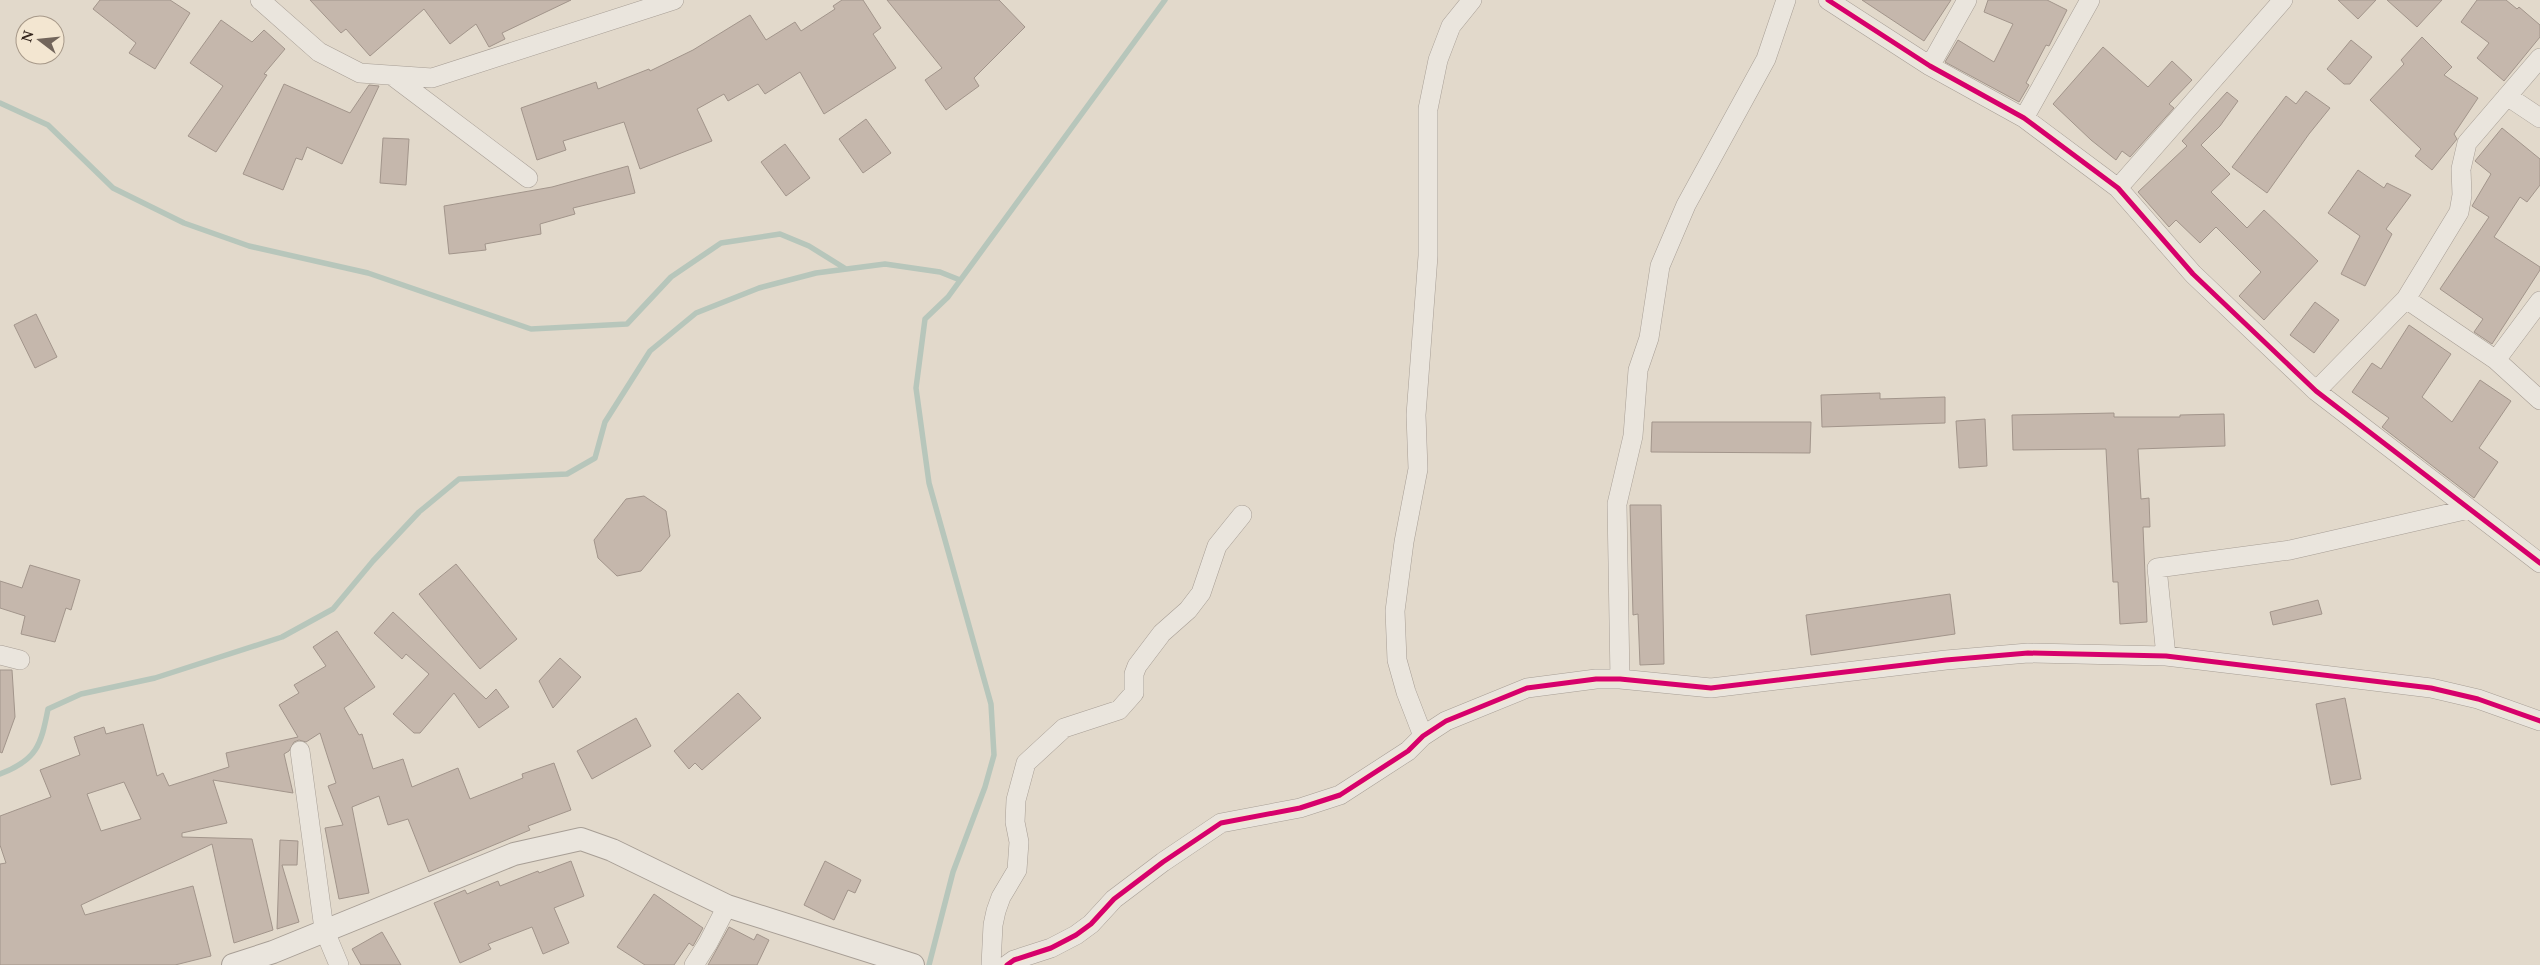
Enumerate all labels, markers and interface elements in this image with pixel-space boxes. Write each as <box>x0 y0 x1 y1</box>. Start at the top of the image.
north arrow <box>15 15 65 65</box>
text: N <box>16 28 38 44</box>

